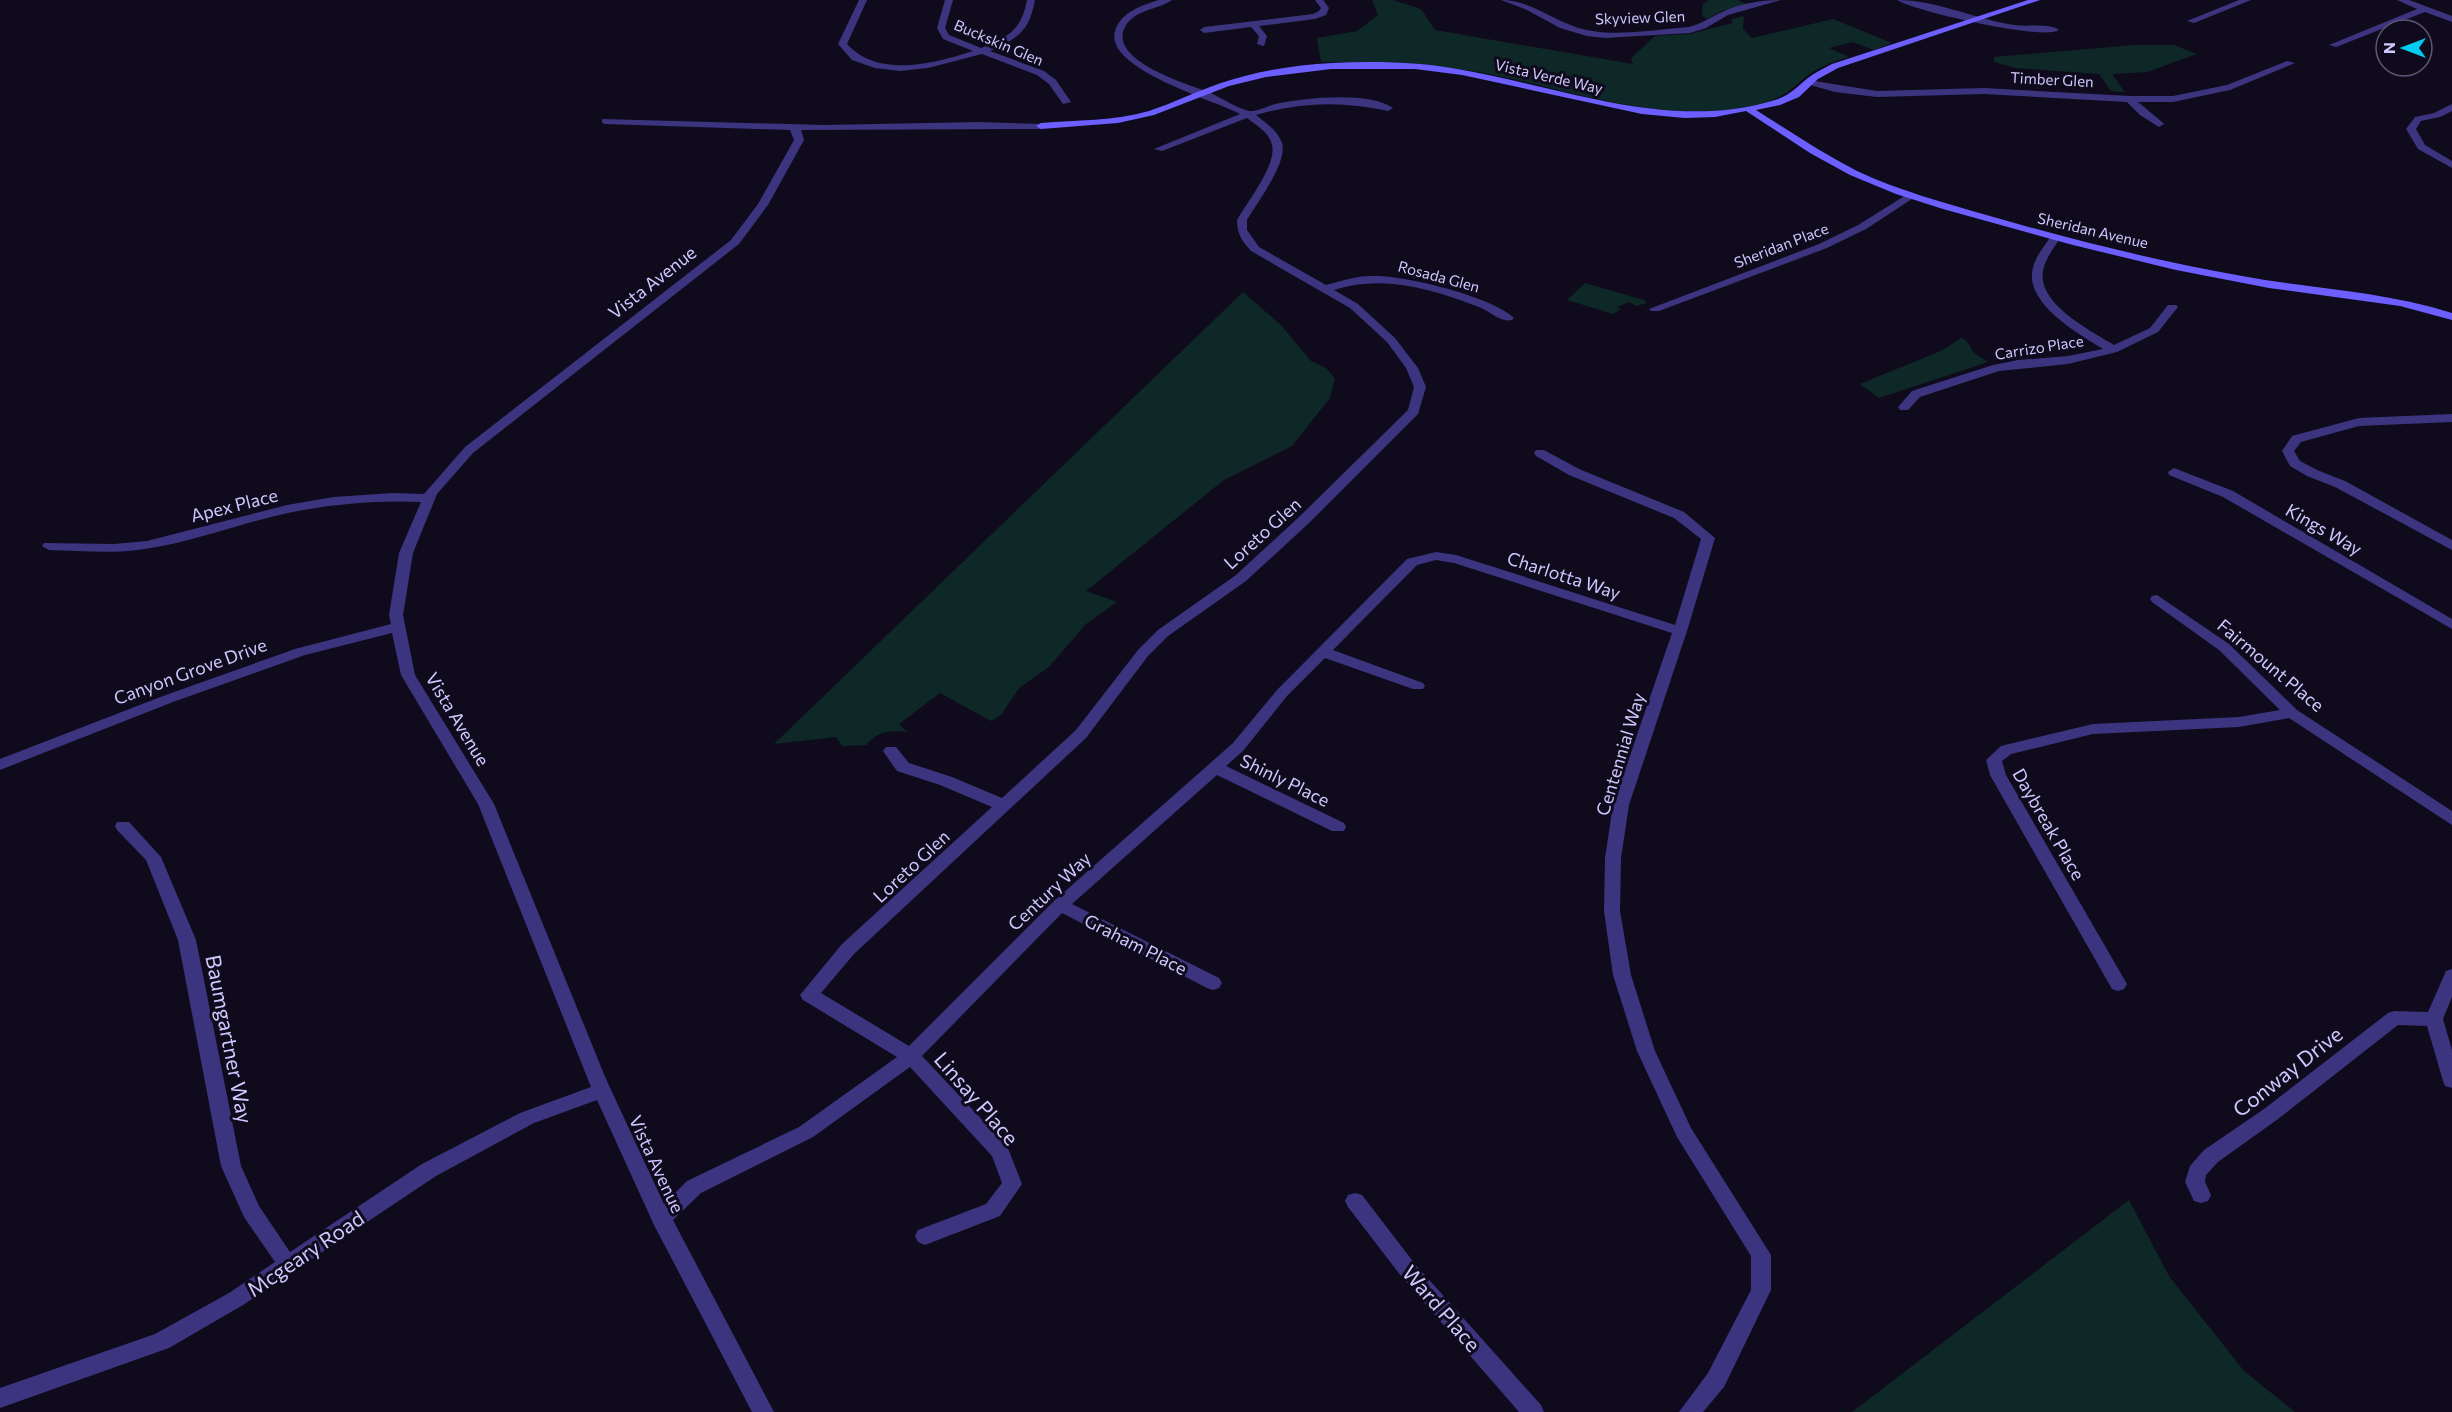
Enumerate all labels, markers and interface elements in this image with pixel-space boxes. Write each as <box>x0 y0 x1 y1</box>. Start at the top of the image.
street label: Skyview Glen <box>1595 6 1685 28</box>
street label: Buckskin Glen <box>952 15 1046 69</box>
north arrow <box>2374 18 2434 78</box>
text: N <box>2379 42 2398 54</box>
street label: Vista Verde Way <box>1493 55 1605 97</box>
street label: Timber Glen <box>2010 68 2094 90</box>
street label: Sheridan Avenue <box>2036 209 2150 252</box>
street label: Sheridan Place <box>1731 219 1831 271</box>
street label: Vista Avenue <box>604 241 700 323</box>
street label: Rosada Glen <box>1396 256 1482 296</box>
street label: Carrizo Place <box>1993 331 2085 363</box>
street label: Apex Place <box>188 484 280 526</box>
street label: Loreto Glen <box>1219 493 1305 573</box>
street label: Kings Way <box>2282 498 2366 560</box>
street label: Charlotta Way <box>1504 546 1624 604</box>
street label: Fairmount Place <box>2213 614 2329 716</box>
street label: Canyon Grove Drive <box>110 633 270 709</box>
street label: Vista Avenue <box>421 668 495 770</box>
street label: Centennial Way <box>1591 690 1649 818</box>
street label: Shinly Place <box>1237 749 1333 811</box>
street label: Daybreak Place <box>2008 764 2090 884</box>
street label: Loreto Glen <box>868 825 954 907</box>
street label: Century Way <box>1003 847 1095 935</box>
street label: Graham Place <box>1081 909 1191 979</box>
street label: Baumgartner Way <box>201 953 259 1126</box>
street label: Conway Drive <box>2227 1021 2347 1121</box>
street label: Linsay Place <box>930 1046 1024 1150</box>
street label: Vista Avenue <box>625 1112 689 1216</box>
street label: Mcgeary Road <box>242 1205 368 1301</box>
street label: Ward Place <box>1398 1260 1486 1356</box>

